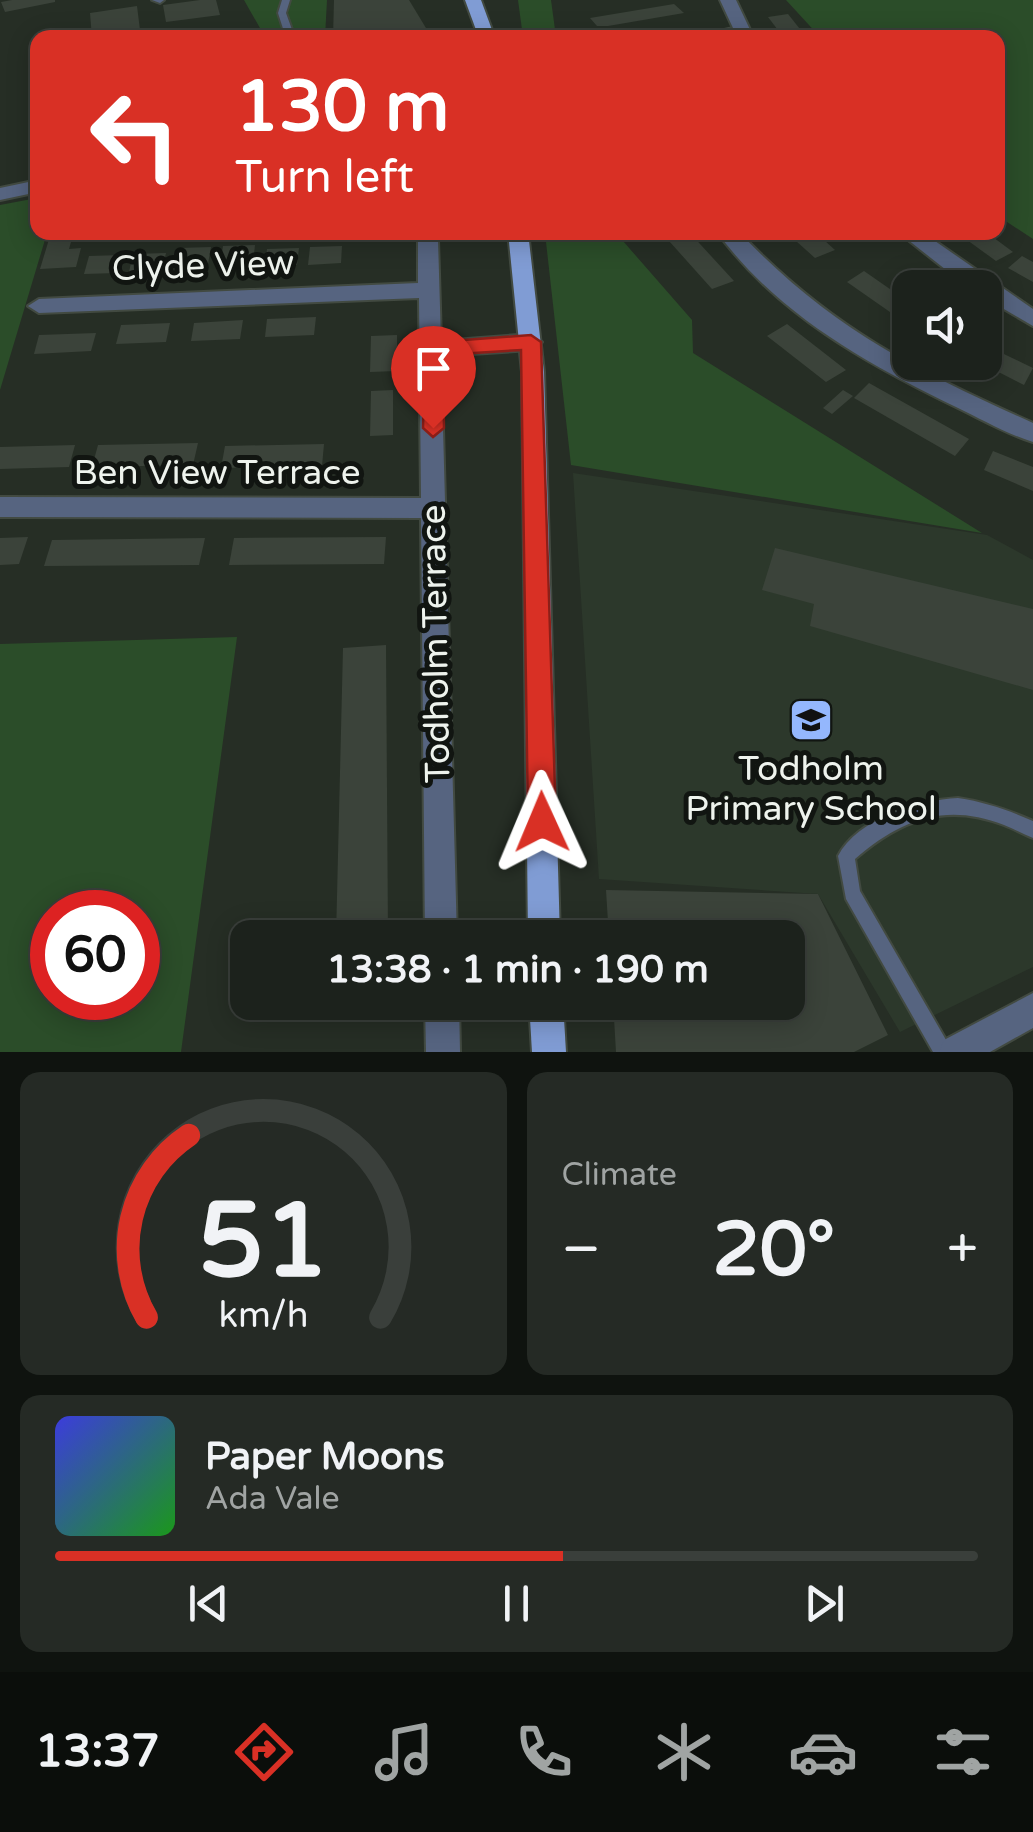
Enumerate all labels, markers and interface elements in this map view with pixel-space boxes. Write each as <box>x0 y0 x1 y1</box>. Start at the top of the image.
text: 130 m <box>235 66 449 150</box>
icon: left <box>70 70 200 200</box>
text: Turn left <box>235 151 414 205</box>
street label: Clyde View <box>111 242 295 290</box>
map controls <box>892 270 1002 380</box>
button: sound <box>892 270 1002 380</box>
pin <box>391 326 476 429</box>
icon: arrive <box>406 341 461 396</box>
street label: Ben View Terrace <box>73 452 361 494</box>
street label: Todholm Terrace <box>413 504 459 784</box>
school or university icon: Todholm Primary School <box>788 697 834 743</box>
place label: Todholm Primary School <box>685 748 937 830</box>
position arrow <box>490 770 594 874</box>
speed limit sign: 60 <box>30 890 160 1020</box>
text: 13:38 · 1 min · 190 m <box>326 947 709 993</box>
text: Climate <box>562 1156 677 1194</box>
text: 51 <box>198 1180 329 1305</box>
text: 20° <box>713 1205 835 1295</box>
text: − <box>562 1217 601 1283</box>
text: + <box>947 1217 978 1283</box>
text: km/h <box>218 1294 308 1337</box>
text: Paper Moons <box>205 1434 445 1480</box>
text: Ada Vale <box>205 1480 340 1518</box>
icon: previous <box>181 1576 236 1631</box>
icon: pause <box>489 1576 544 1631</box>
icon: next <box>797 1576 852 1631</box>
icon: directions <box>229 1717 299 1787</box>
icon: music <box>369 1717 439 1787</box>
icon: phone <box>509 1717 579 1787</box>
icon: climate <box>649 1717 719 1787</box>
icon: car <box>788 1717 858 1787</box>
icon: filters <box>928 1717 998 1787</box>
text: 13:37 <box>35 1725 160 1779</box>

